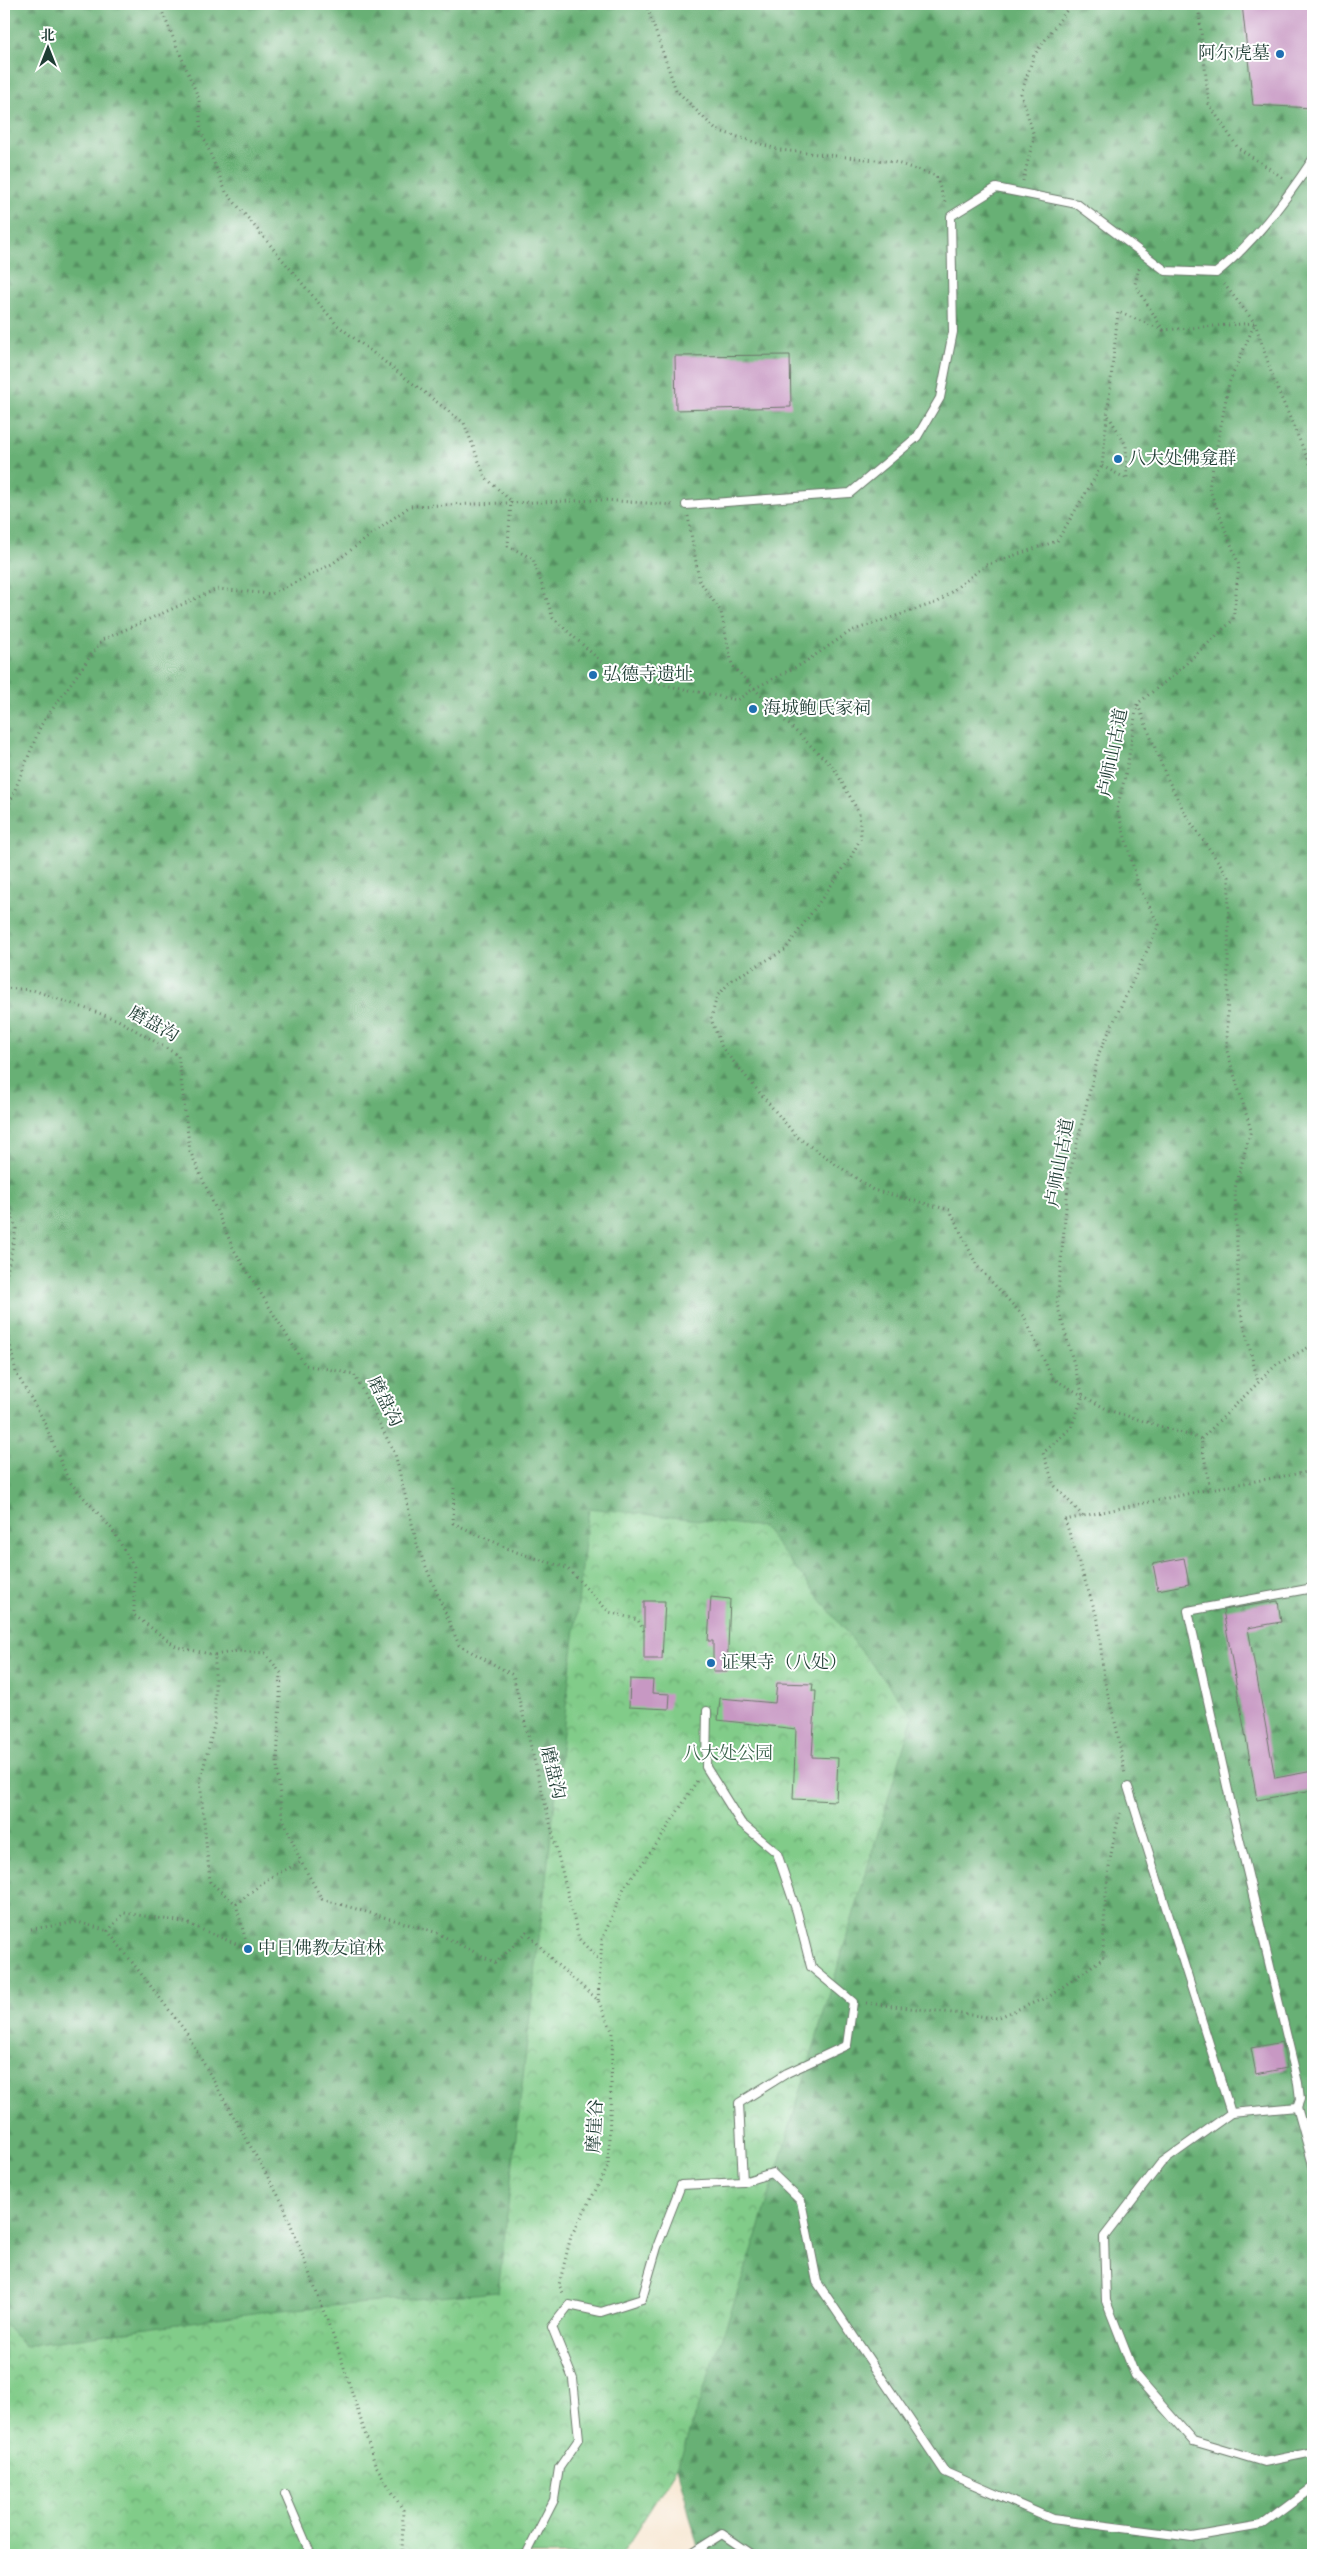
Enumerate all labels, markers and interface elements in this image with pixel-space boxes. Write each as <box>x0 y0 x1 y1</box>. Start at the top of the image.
north arrow <box>22 22 72 72</box>
text: 北 <box>41 27 55 46</box>
place label: 阿尔虎墓 <box>1198 42 1270 67</box>
marker: 阿尔虎墓 <box>1274 48 1286 60</box>
place label: 八大处佛龛群 <box>1128 447 1236 472</box>
marker: 八大处佛龛群 <box>1112 453 1124 465</box>
place label: 弘德寺遗址 <box>603 663 693 688</box>
marker: 弘德寺遗址 <box>587 669 599 681</box>
place label: 海城鲍氏家祠 <box>763 697 871 722</box>
marker: 海城鲍氏家祠 <box>747 703 759 715</box>
street label: 卢师山古道 <box>1093 706 1135 800</box>
street label: 磨盘沟 <box>123 1001 183 1049</box>
street label: 卢师山古道 <box>1041 1117 1081 1209</box>
street label: 磨盘沟 <box>361 1372 407 1432</box>
place label: 证果寺（八处） <box>721 1651 847 1676</box>
marker: 证果寺（八处） <box>705 1657 717 1669</box>
park label: 八大处公园 <box>683 1742 773 1767</box>
street label: 磨盘沟 <box>533 1744 571 1802</box>
place label: 中日佛教友谊林 <box>258 1937 384 1962</box>
marker: 中日佛教友谊林 <box>242 1943 254 1955</box>
street label: 摩崖谷 <box>582 2098 610 2154</box>

